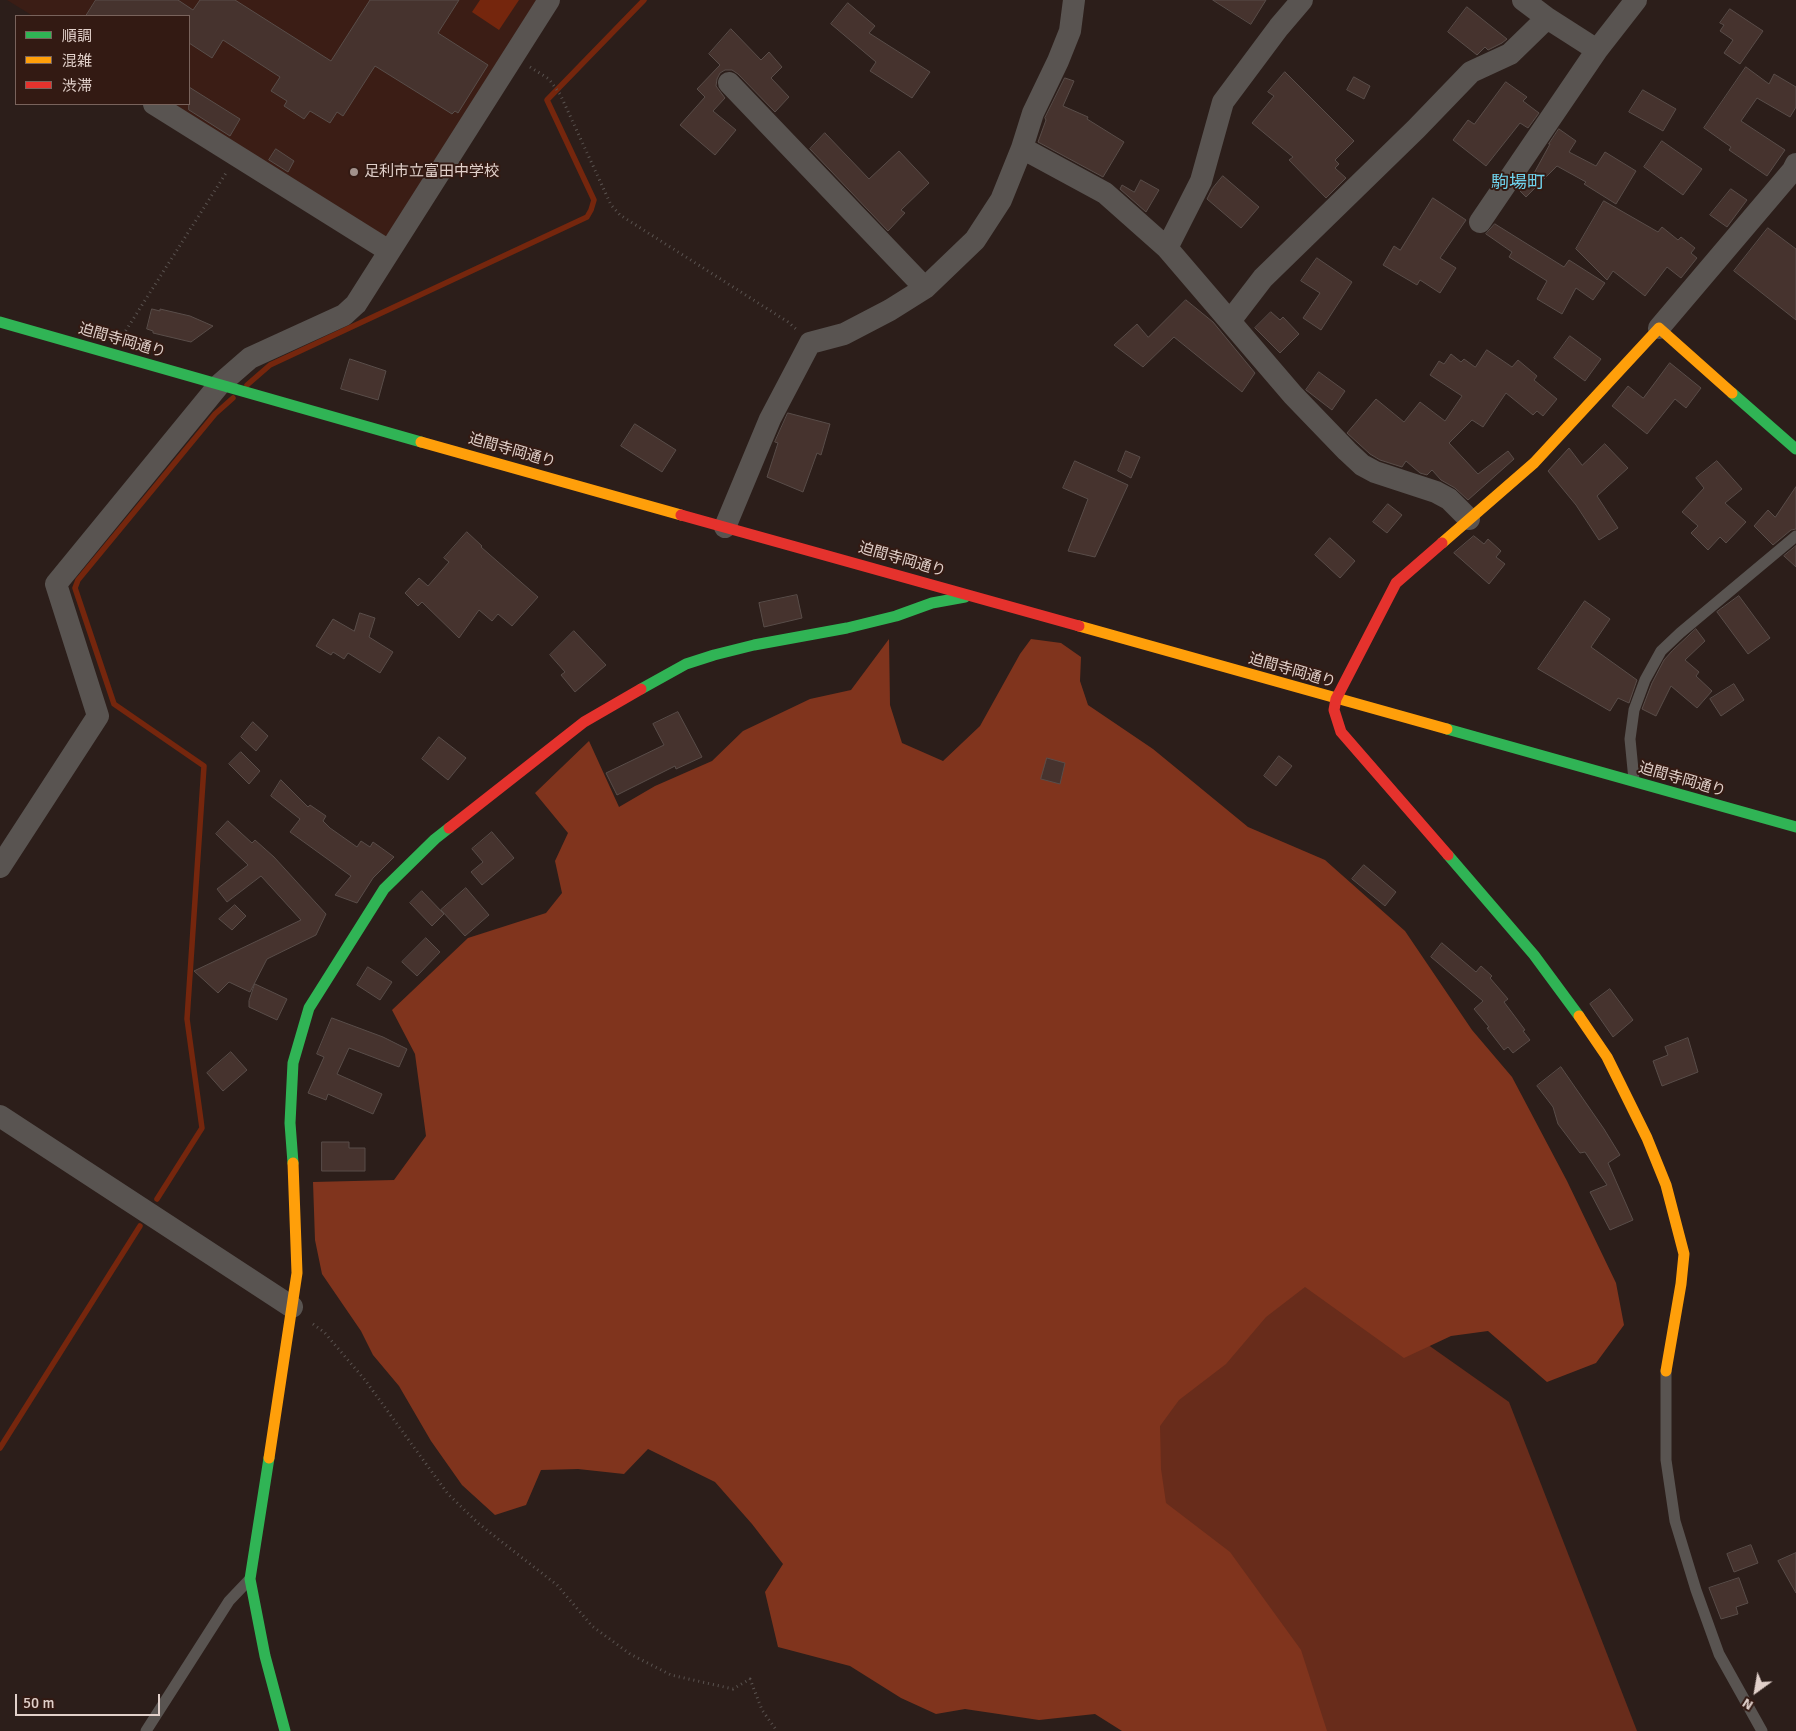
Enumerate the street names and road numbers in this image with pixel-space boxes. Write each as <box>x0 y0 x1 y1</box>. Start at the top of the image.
street label: 迫間寺岡通り <box>76 320 168 362</box>
street label: 迫間寺岡通り <box>466 430 558 472</box>
street label: 迫間寺岡通り <box>856 539 948 581</box>
street label: 迫間寺岡通り <box>1246 650 1338 692</box>
street label: 迫間寺岡通り <box>1636 759 1728 801</box>

